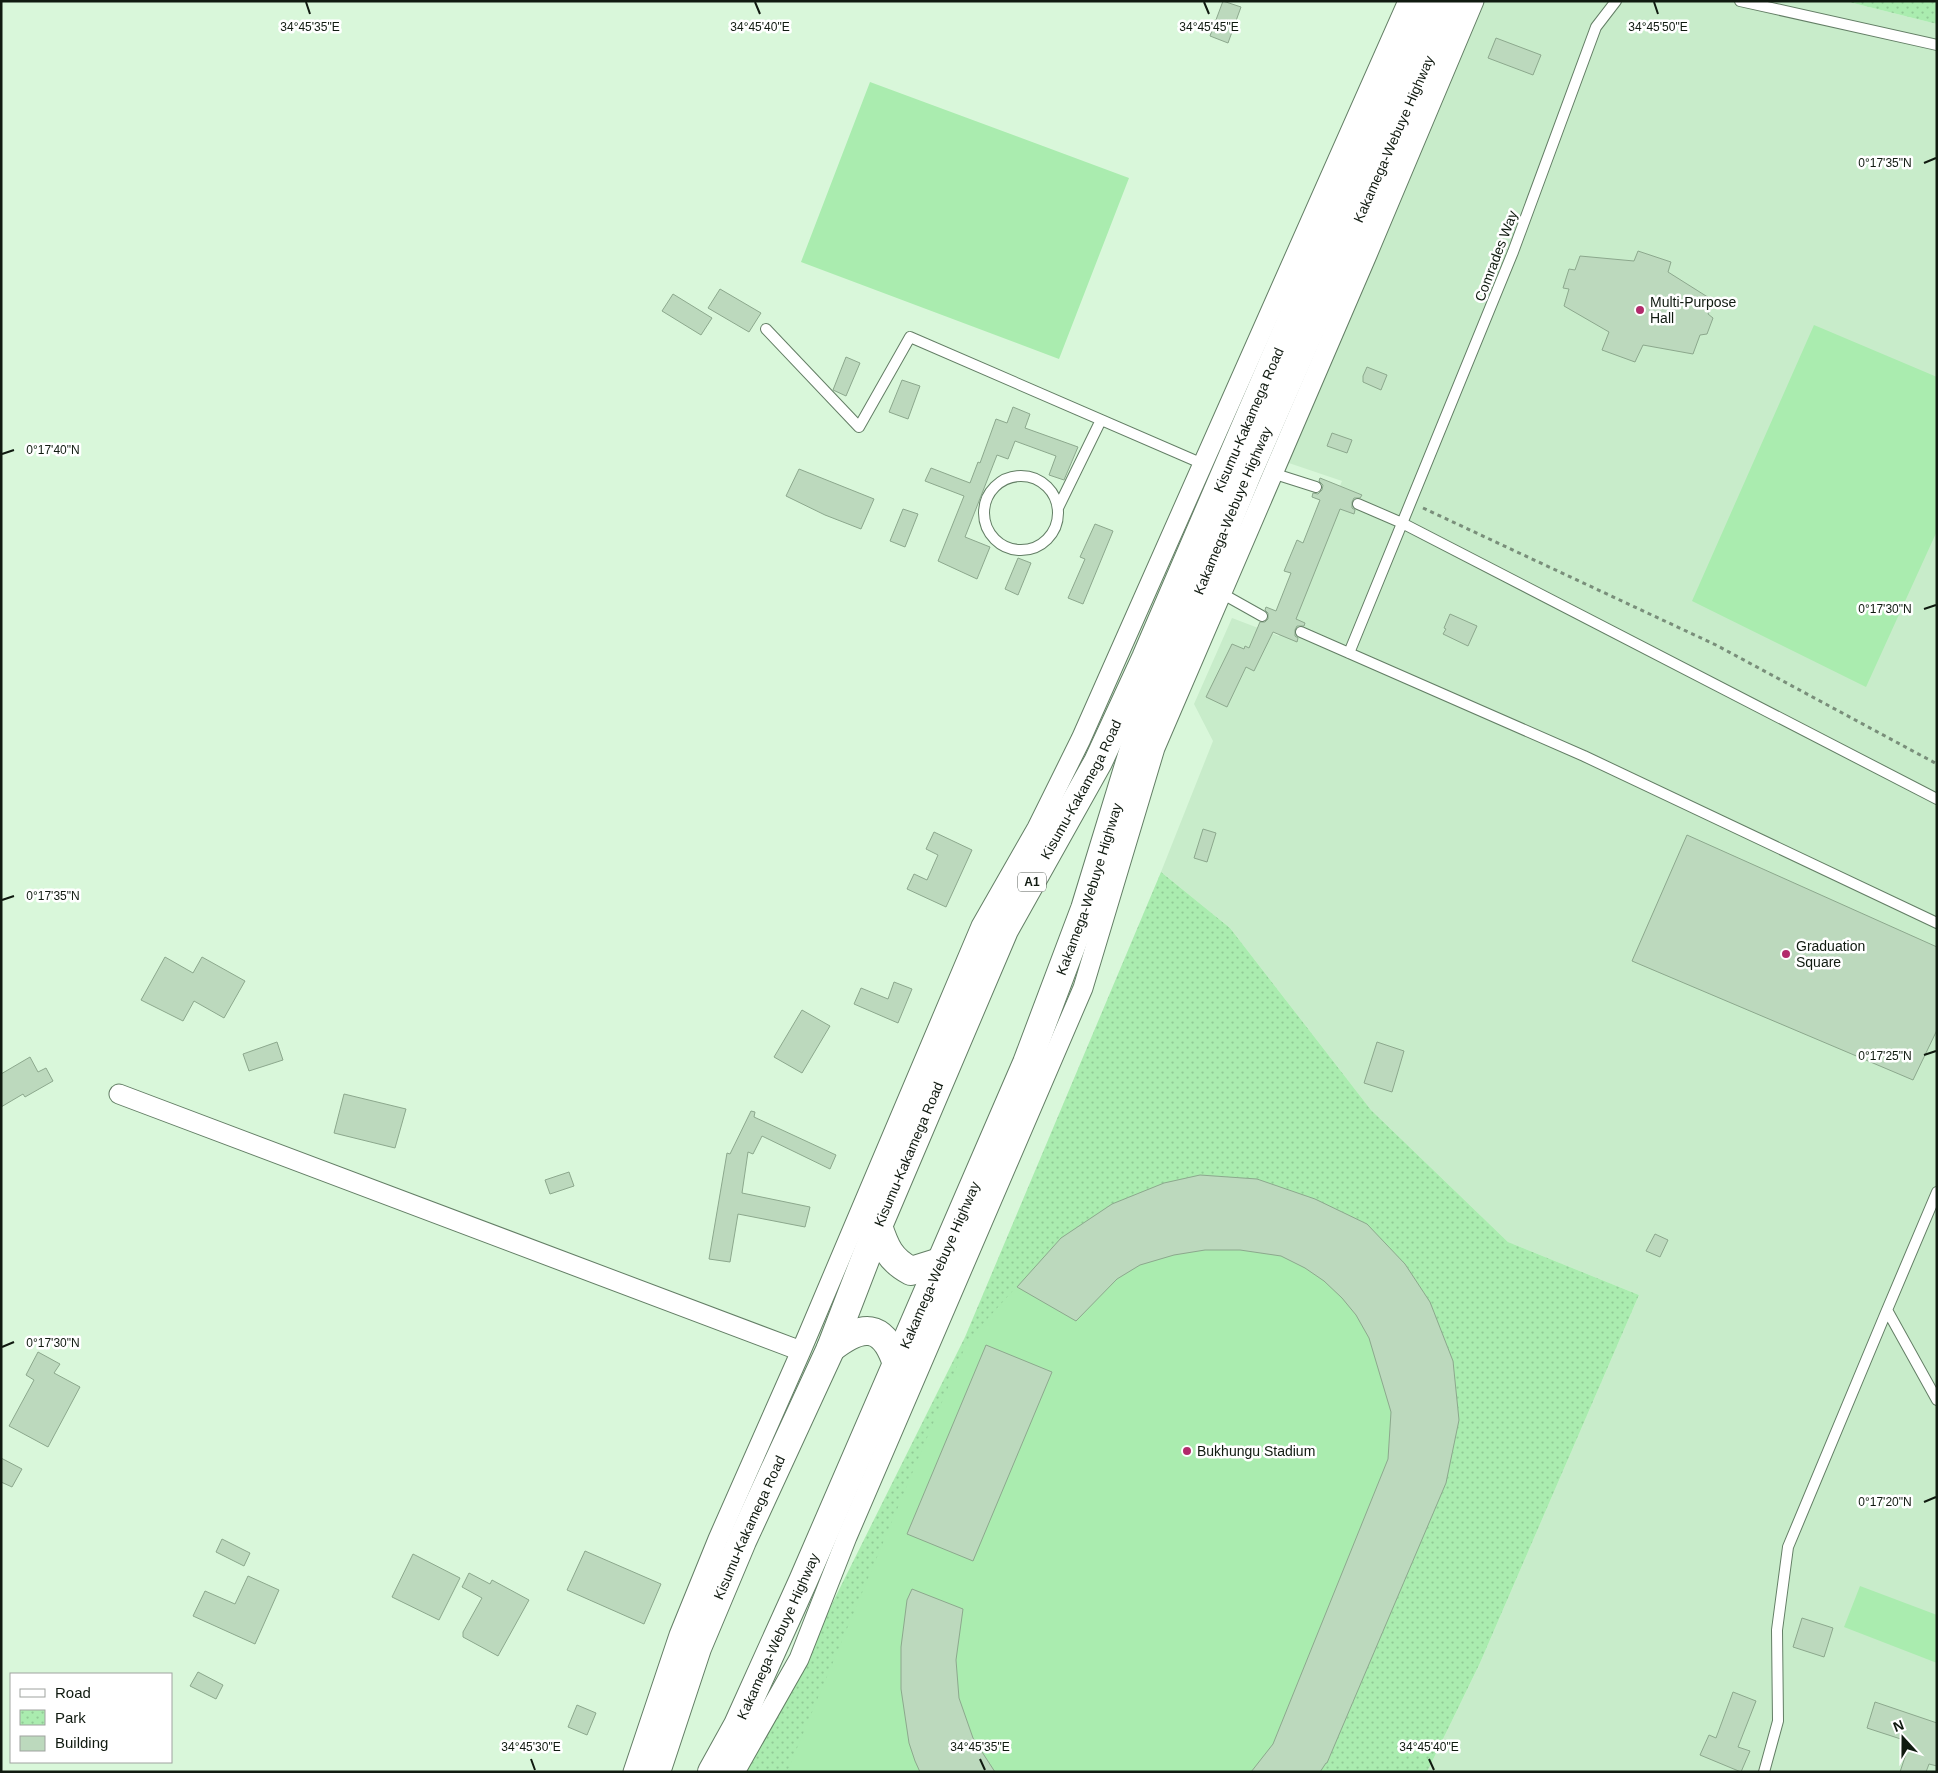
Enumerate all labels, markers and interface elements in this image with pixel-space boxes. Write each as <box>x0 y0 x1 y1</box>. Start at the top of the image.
text: 34°45'35"E <box>280 20 340 34</box>
text: 34°45'40"E <box>730 20 790 34</box>
text: 34°45'45"E <box>1179 20 1239 34</box>
text: 34°45'50"E <box>1628 20 1688 34</box>
street label: Kakamega-Webuye Highway <box>1350 53 1437 225</box>
text: 0°17'35"N <box>1858 156 1912 170</box>
street label: Comrades Way <box>1471 208 1521 304</box>
place label: Multi-Purpose Hall <box>1650 294 1737 326</box>
marker: Multi-Purpose Hall <box>1634 304 1646 316</box>
street label: Kisumu-Kakamega Road <box>1210 345 1287 495</box>
street label: Kakamega-Webuye Highway <box>1190 424 1275 597</box>
text: 0°17'40"N <box>26 443 80 457</box>
text: 0°17'30"N <box>1858 602 1912 616</box>
street label: Kisumu-Kakamega Road <box>1037 717 1124 862</box>
street label: Kakamega-Webuye Highway <box>1053 801 1125 977</box>
road number: A1 <box>1018 872 1046 892</box>
text: 0°17'35"N <box>26 889 80 903</box>
place label: Graduation Square <box>1796 938 1865 970</box>
marker: Graduation Square <box>1780 948 1792 960</box>
text: 0°17'25"N <box>1858 1049 1912 1063</box>
street label: Kisumu-Kakamega Road <box>871 1079 946 1229</box>
street label: Kakamega-Webuye Highway <box>896 1179 983 1351</box>
text: 0°17'30"N <box>26 1336 80 1350</box>
place label: Bukhungu Stadium <box>1197 1443 1315 1459</box>
marker: Bukhungu Stadium <box>1181 1445 1193 1457</box>
street label: Kisumu-Kakamega Road <box>710 1453 788 1602</box>
text: 0°17'20"N <box>1858 1495 1912 1509</box>
street label: Kakamega-Webuye Highway <box>734 1551 822 1722</box>
legend <box>10 1673 172 1763</box>
text: Road <box>55 1684 91 1701</box>
text: Park <box>55 1709 86 1726</box>
north arrow <box>1878 1713 1928 1763</box>
text: N <box>1891 1717 1906 1735</box>
text: Building <box>55 1734 108 1751</box>
text: 34°45'30"E <box>501 1740 561 1754</box>
text: 34°45'35"E <box>950 1740 1010 1754</box>
text: 34°45'40"E <box>1399 1740 1459 1754</box>

